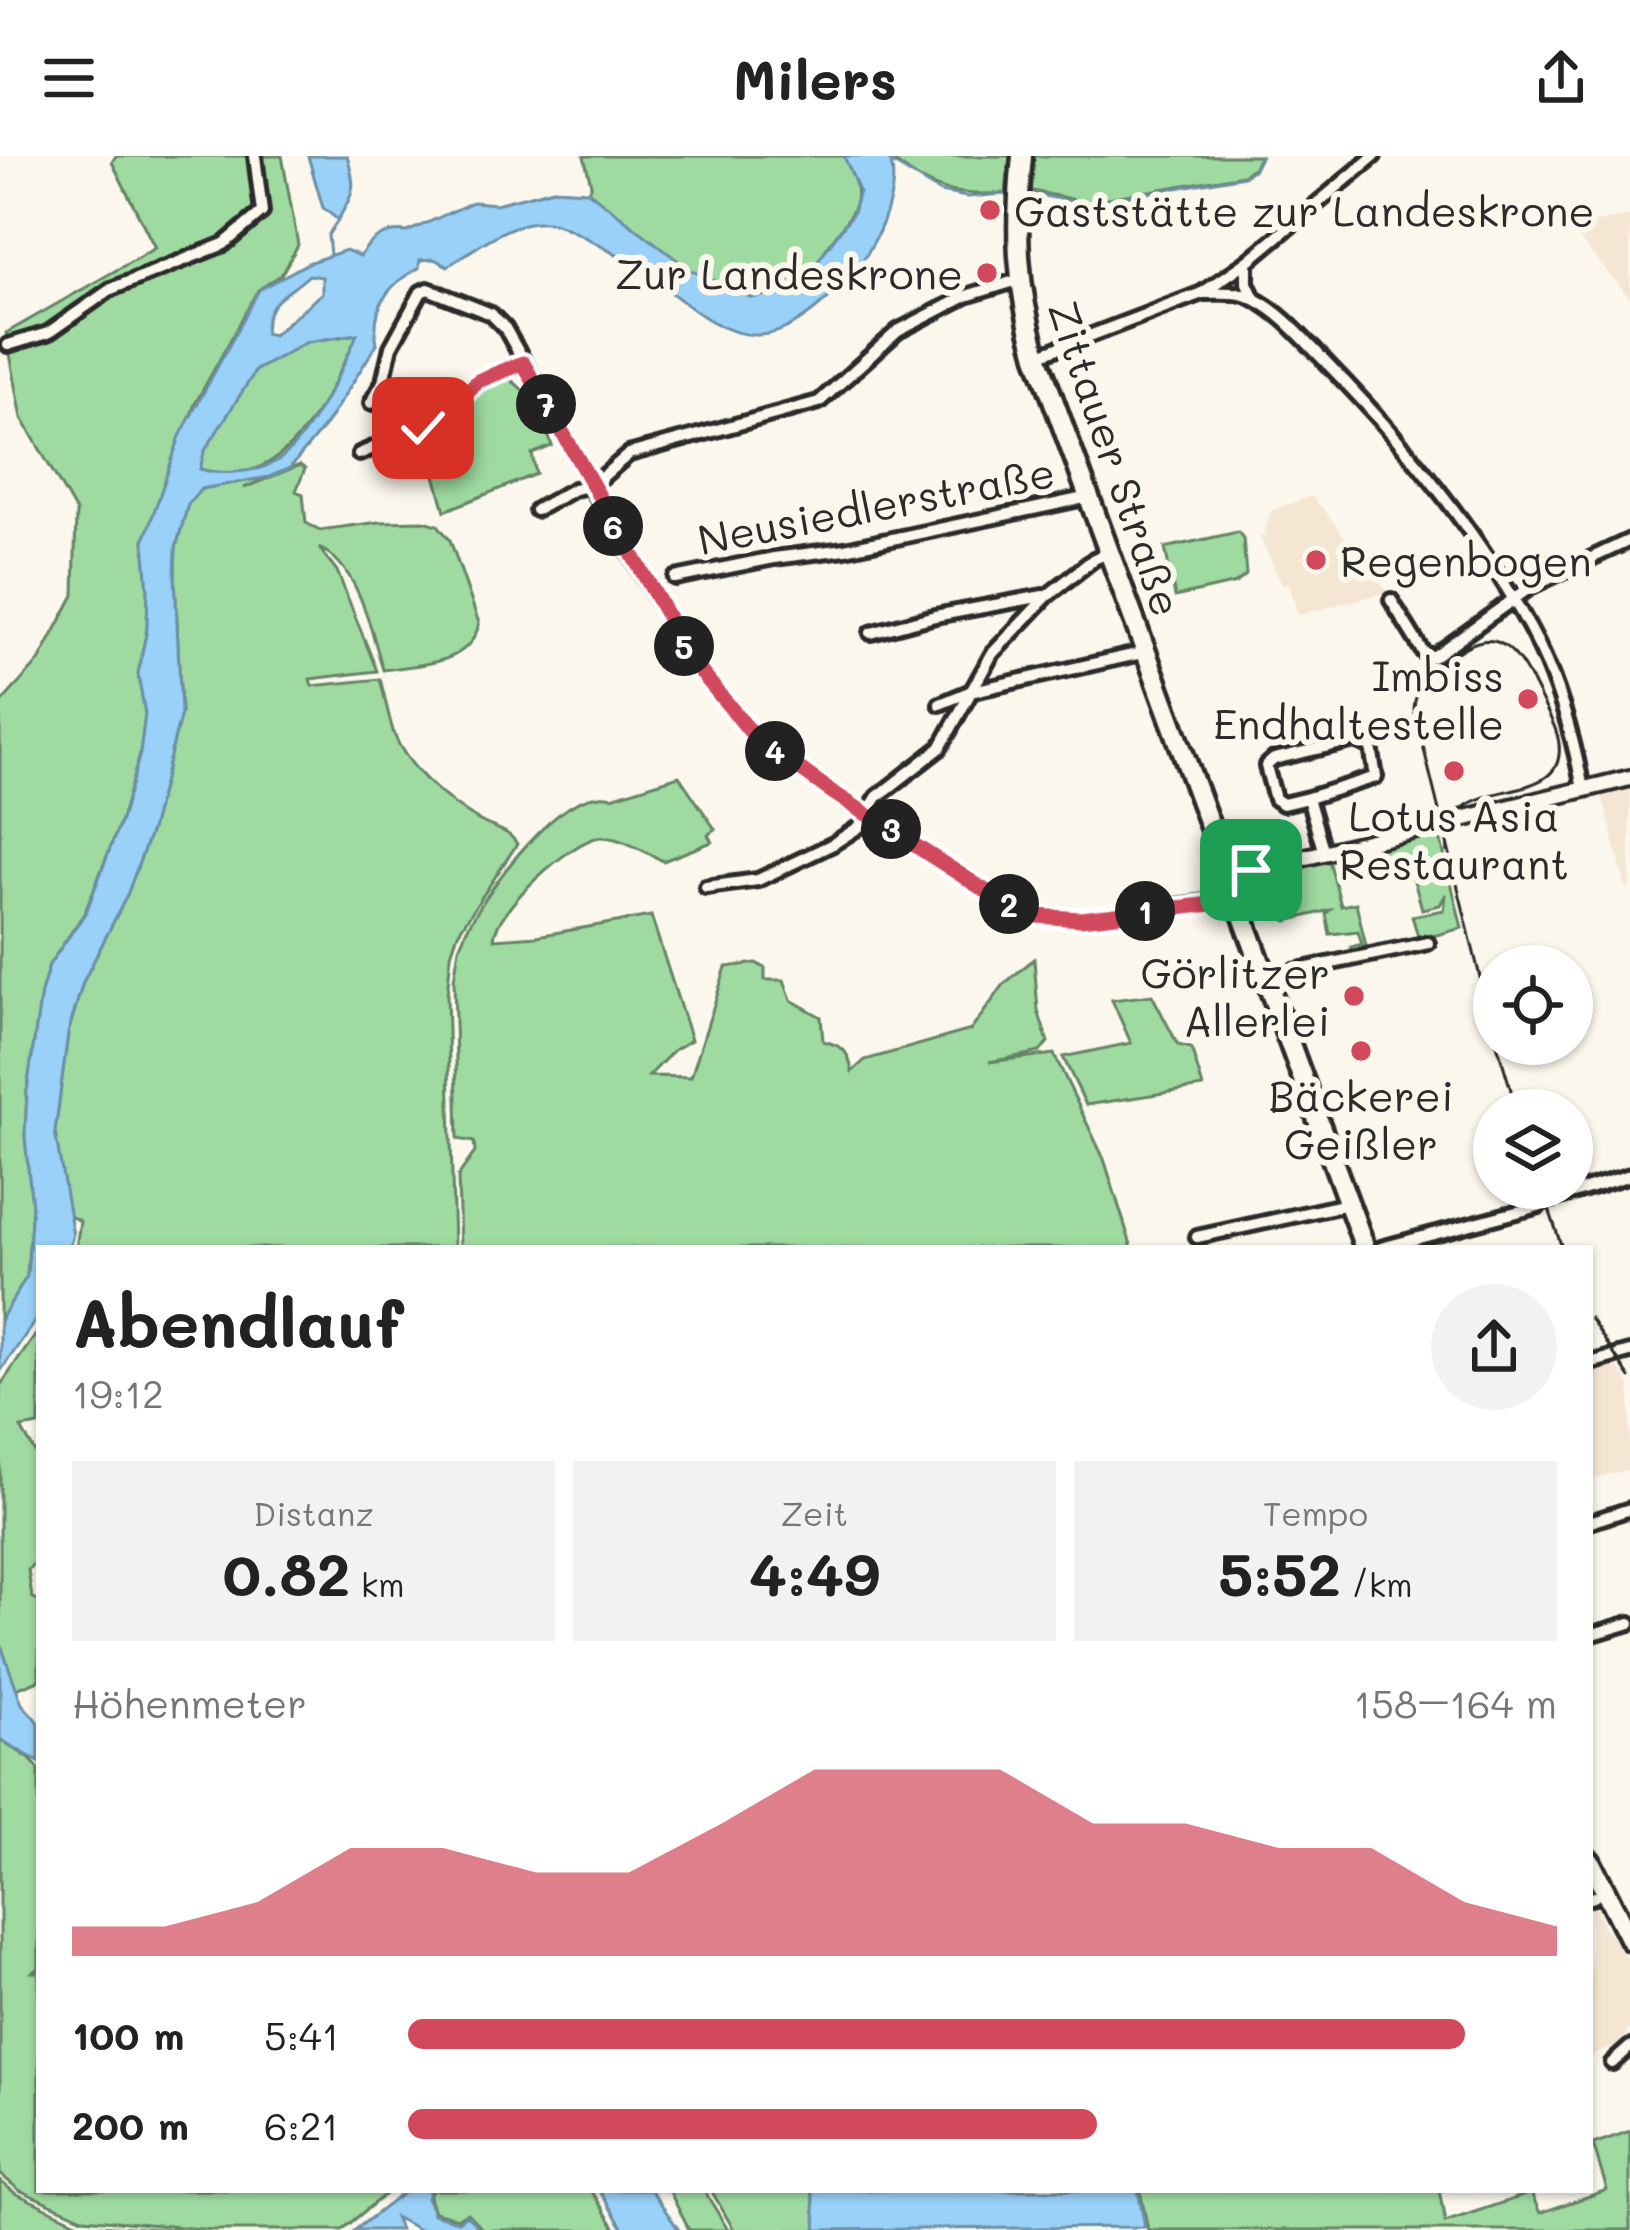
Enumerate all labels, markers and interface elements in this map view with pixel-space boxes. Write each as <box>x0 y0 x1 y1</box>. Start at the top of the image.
text: Milers <box>733 43 897 114</box>
icon: menu <box>36 45 102 111</box>
icon: share <box>1528 45 1594 111</box>
place label: Gaststätte zur Landeskrone <box>1014 183 1595 238</box>
marker: Gaststätte zur Landeskrone <box>977 197 1003 223</box>
place label: Zur Landeskrone <box>615 246 963 301</box>
marker: Zur Landeskrone <box>974 260 1000 286</box>
street label: Zittauer Straße <box>1036 293 1196 623</box>
pin: 7 <box>516 374 576 434</box>
pin <box>372 377 474 479</box>
text: 7 <box>537 382 555 425</box>
icon: check <box>390 395 456 461</box>
street label: Neusiedlerstraße <box>693 443 1059 567</box>
pin: 6 <box>583 496 643 556</box>
text: 6 <box>603 504 623 547</box>
place label: Regenbogen <box>1340 533 1592 588</box>
marker: Regenbogen <box>1303 547 1329 573</box>
pin: 5 <box>654 616 714 676</box>
text: 5 <box>674 624 694 667</box>
place label: Imbiss Endhaltestelle <box>1213 648 1504 751</box>
marker: Imbiss Endhaltestelle <box>1515 686 1541 712</box>
pin: 4 <box>745 721 805 781</box>
text: 4 <box>765 729 785 772</box>
marker: Lotus Asia Restaurant <box>1441 758 1467 784</box>
place label: Lotus Asia Restaurant <box>1339 788 1569 891</box>
pin: 3 <box>861 799 921 859</box>
text: 3 <box>881 807 901 850</box>
pin <box>1200 819 1302 921</box>
icon: arrive <box>1218 837 1284 903</box>
pin: 2 <box>979 874 1039 934</box>
pin: 1 <box>1115 881 1175 941</box>
text: 2 <box>1000 882 1018 925</box>
text: 1 <box>1138 889 1152 932</box>
place label: Görlitzer Allerlei <box>1141 945 1330 1048</box>
map controls <box>1473 945 1593 1209</box>
button: locate <box>1473 945 1593 1065</box>
marker: Görlitzer Allerlei <box>1341 983 1367 1009</box>
marker: Bäckerei Geißler <box>1348 1038 1374 1064</box>
place label: Bäckerei Geißler <box>1268 1068 1454 1171</box>
button: layers <box>1473 1089 1593 1209</box>
text: Abendlauf <box>72 1279 403 1365</box>
button: share <box>1431 1284 1557 1410</box>
text: 19:12 <box>72 1367 164 1418</box>
text: Distanz <box>253 1491 374 1534</box>
text: Zeit <box>781 1491 848 1534</box>
text: Tempo <box>1263 1491 1368 1534</box>
text: 0.82 <box>222 1534 350 1612</box>
text: 4:49 <box>749 1534 880 1612</box>
text: 5:52 <box>1218 1534 1341 1612</box>
text: km <box>350 1562 405 1605</box>
text: /km <box>1341 1562 1413 1605</box>
text: Höhenmeter <box>72 1677 307 1728</box>
text: 158–164 m <box>1354 1677 1557 1728</box>
text: 100 m <box>72 2009 184 2060</box>
text: 5:41 <box>264 2009 339 2060</box>
text: 200 m <box>72 2099 189 2150</box>
text: 6:21 <box>264 2099 339 2150</box>

